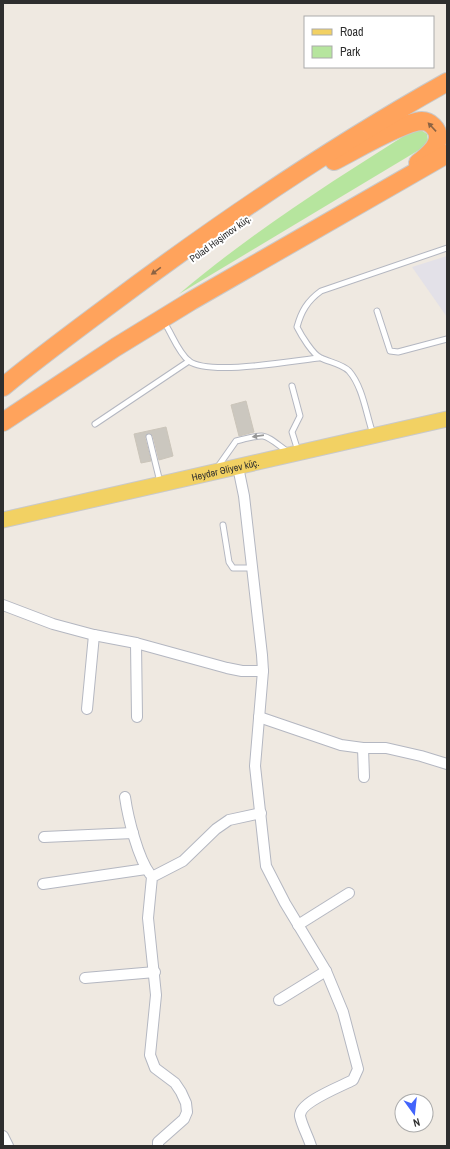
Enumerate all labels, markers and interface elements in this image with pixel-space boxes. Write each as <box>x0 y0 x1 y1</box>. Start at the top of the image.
legend <box>304 16 434 68</box>
text: Road <box>340 24 364 40</box>
text: Park <box>340 44 360 60</box>
one-way arrow <box>428 122 437 132</box>
street label: Polad Həşimov küç. <box>187 212 254 265</box>
one-way arrow <box>151 266 161 274</box>
one-way arrow <box>252 433 264 439</box>
street label: Heydər Əliyev küç. <box>190 456 260 484</box>
north arrow <box>394 1093 434 1133</box>
text: N <box>412 1115 422 1130</box>

